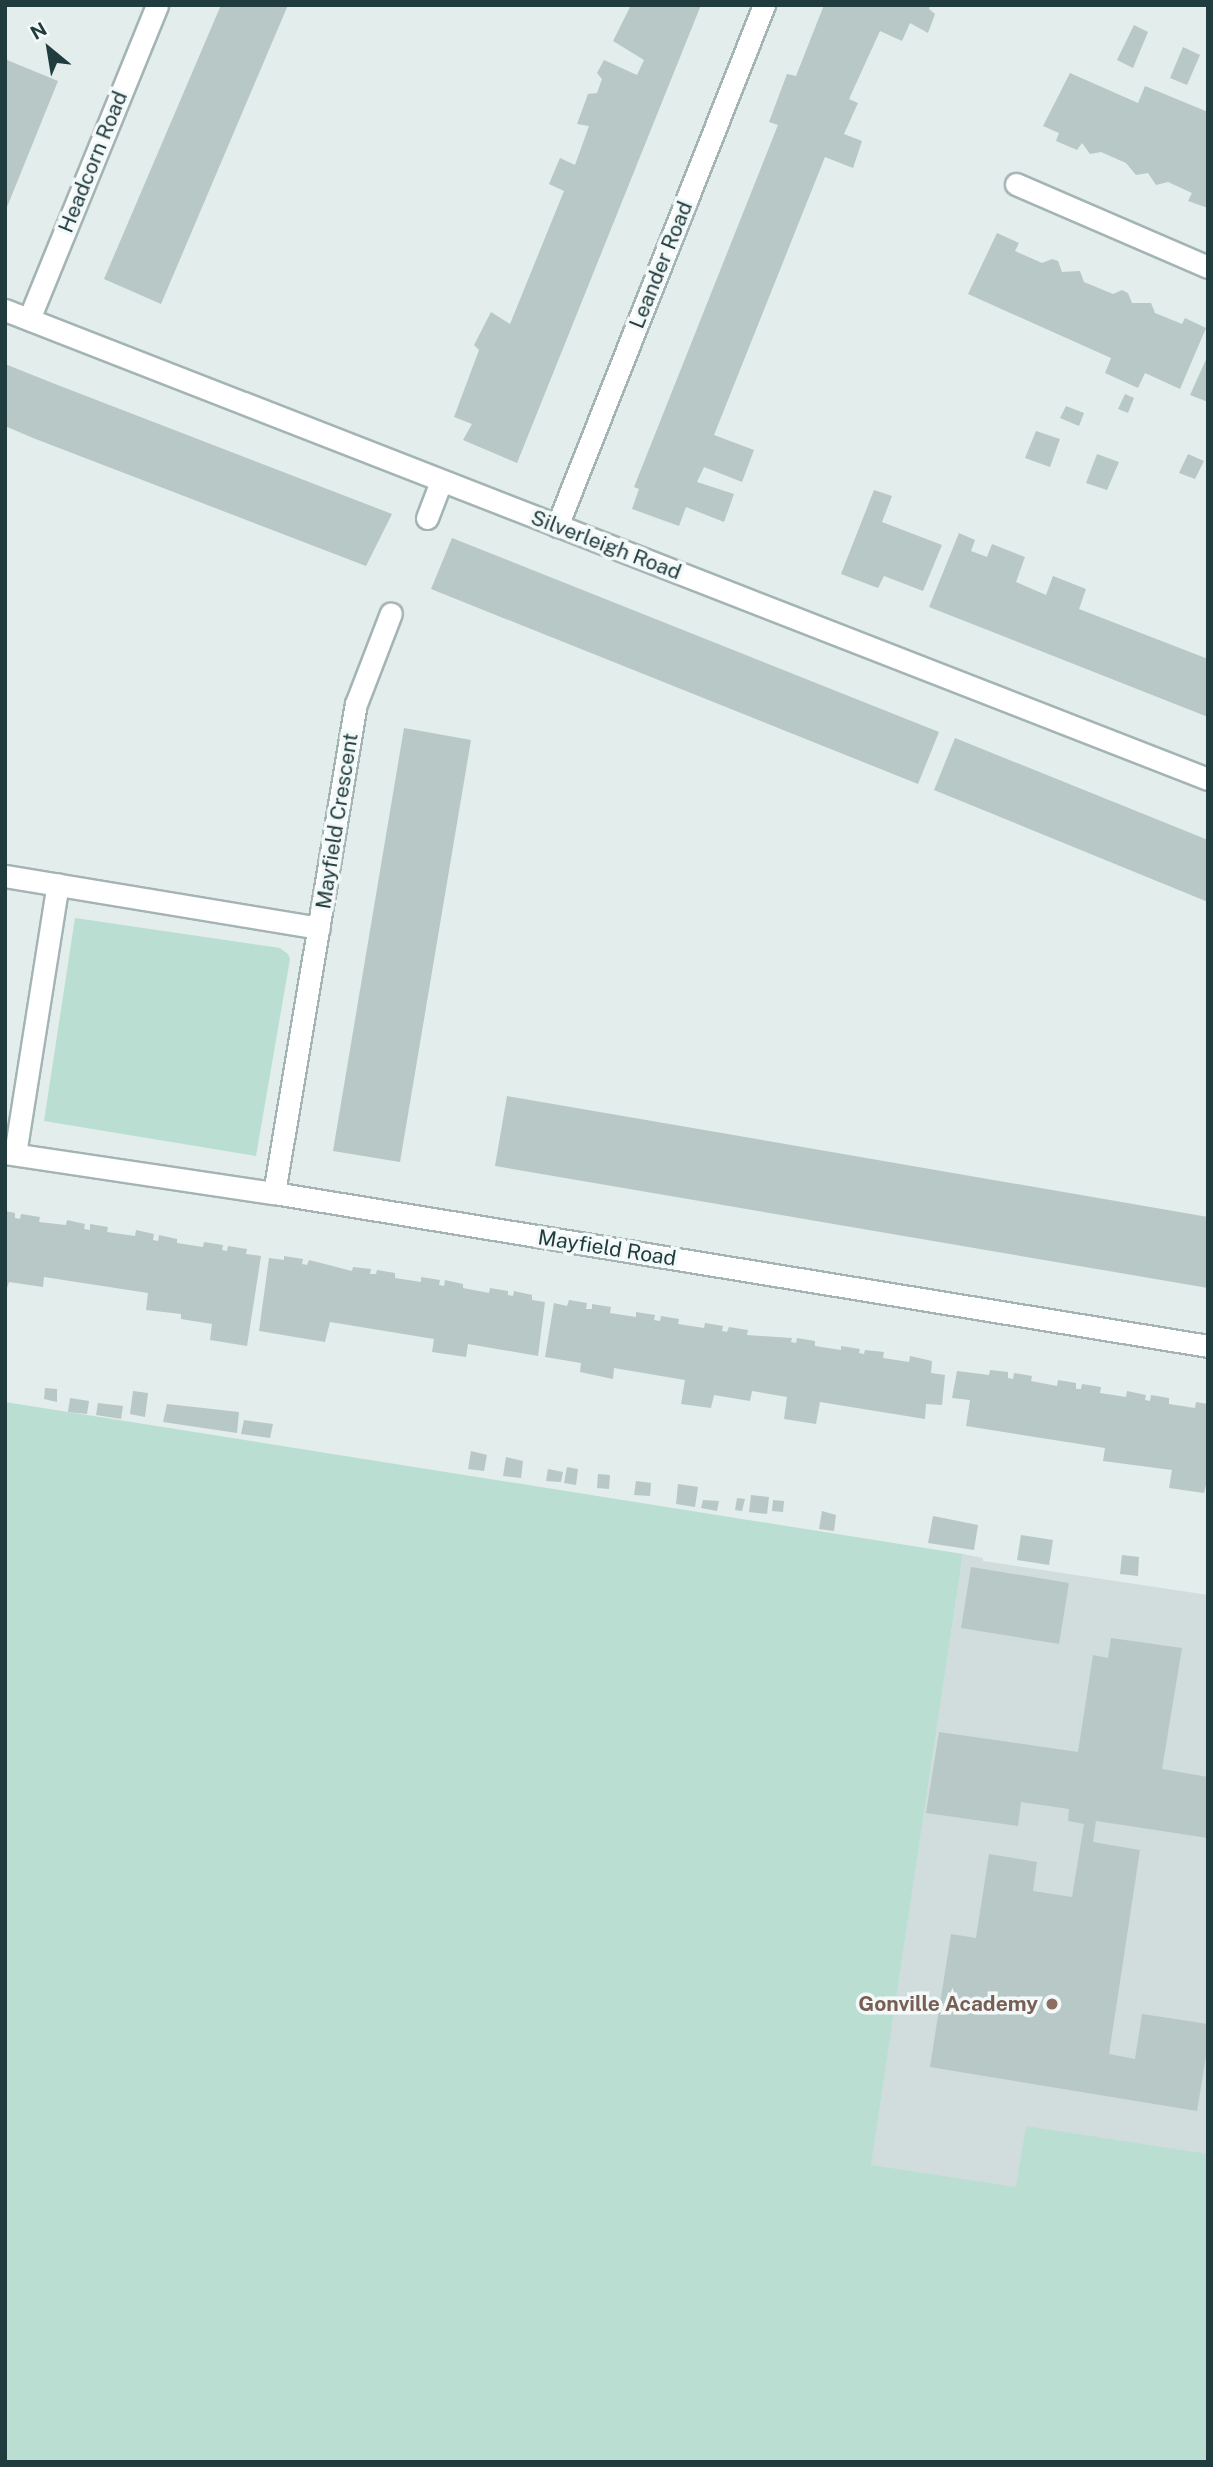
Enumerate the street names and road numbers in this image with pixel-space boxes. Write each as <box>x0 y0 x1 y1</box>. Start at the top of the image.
street label: Headcorn Road <box>53 88 133 236</box>
street label: Leander Road <box>624 198 698 332</box>
street label: Silverleigh Road <box>527 505 685 585</box>
street label: Mayfield Crescent <box>311 731 363 911</box>
street label: Mayfield Road <box>536 1225 678 1271</box>

